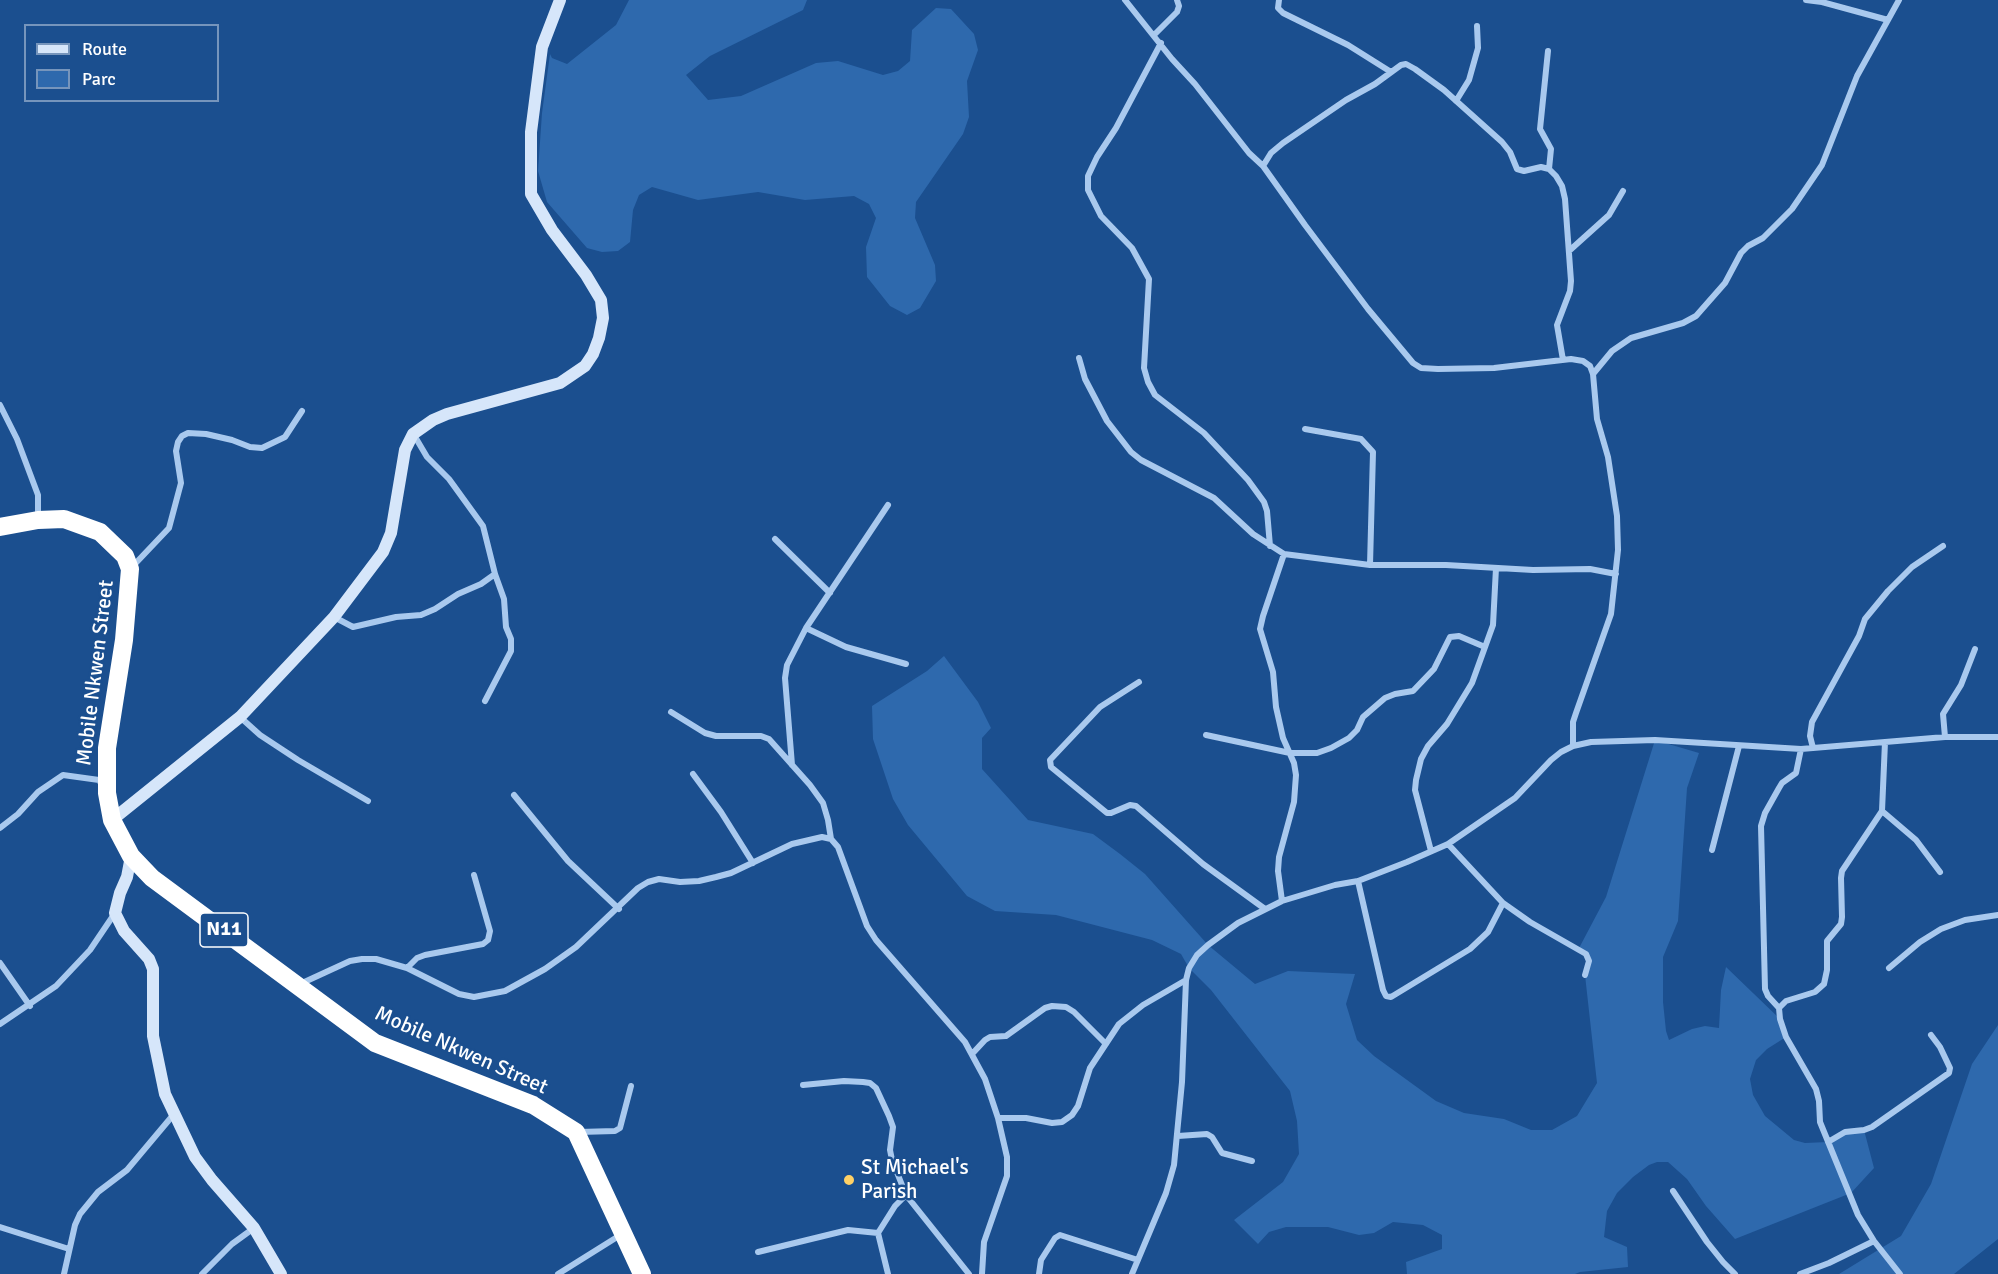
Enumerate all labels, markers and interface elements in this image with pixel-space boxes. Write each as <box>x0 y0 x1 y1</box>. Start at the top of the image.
legend <box>24 24 219 102</box>
text: Route <box>82 38 127 60</box>
text: Parc <box>82 68 116 90</box>
street label: Mobile Nkwen Street <box>72 579 120 767</box>
road number: N11 <box>200 913 248 947</box>
street label: Mobile Nkwen Street <box>371 1002 551 1100</box>
place label: St Michael's Parish <box>861 1155 969 1205</box>
marker: St Michael's Parish <box>842 1173 856 1187</box>

